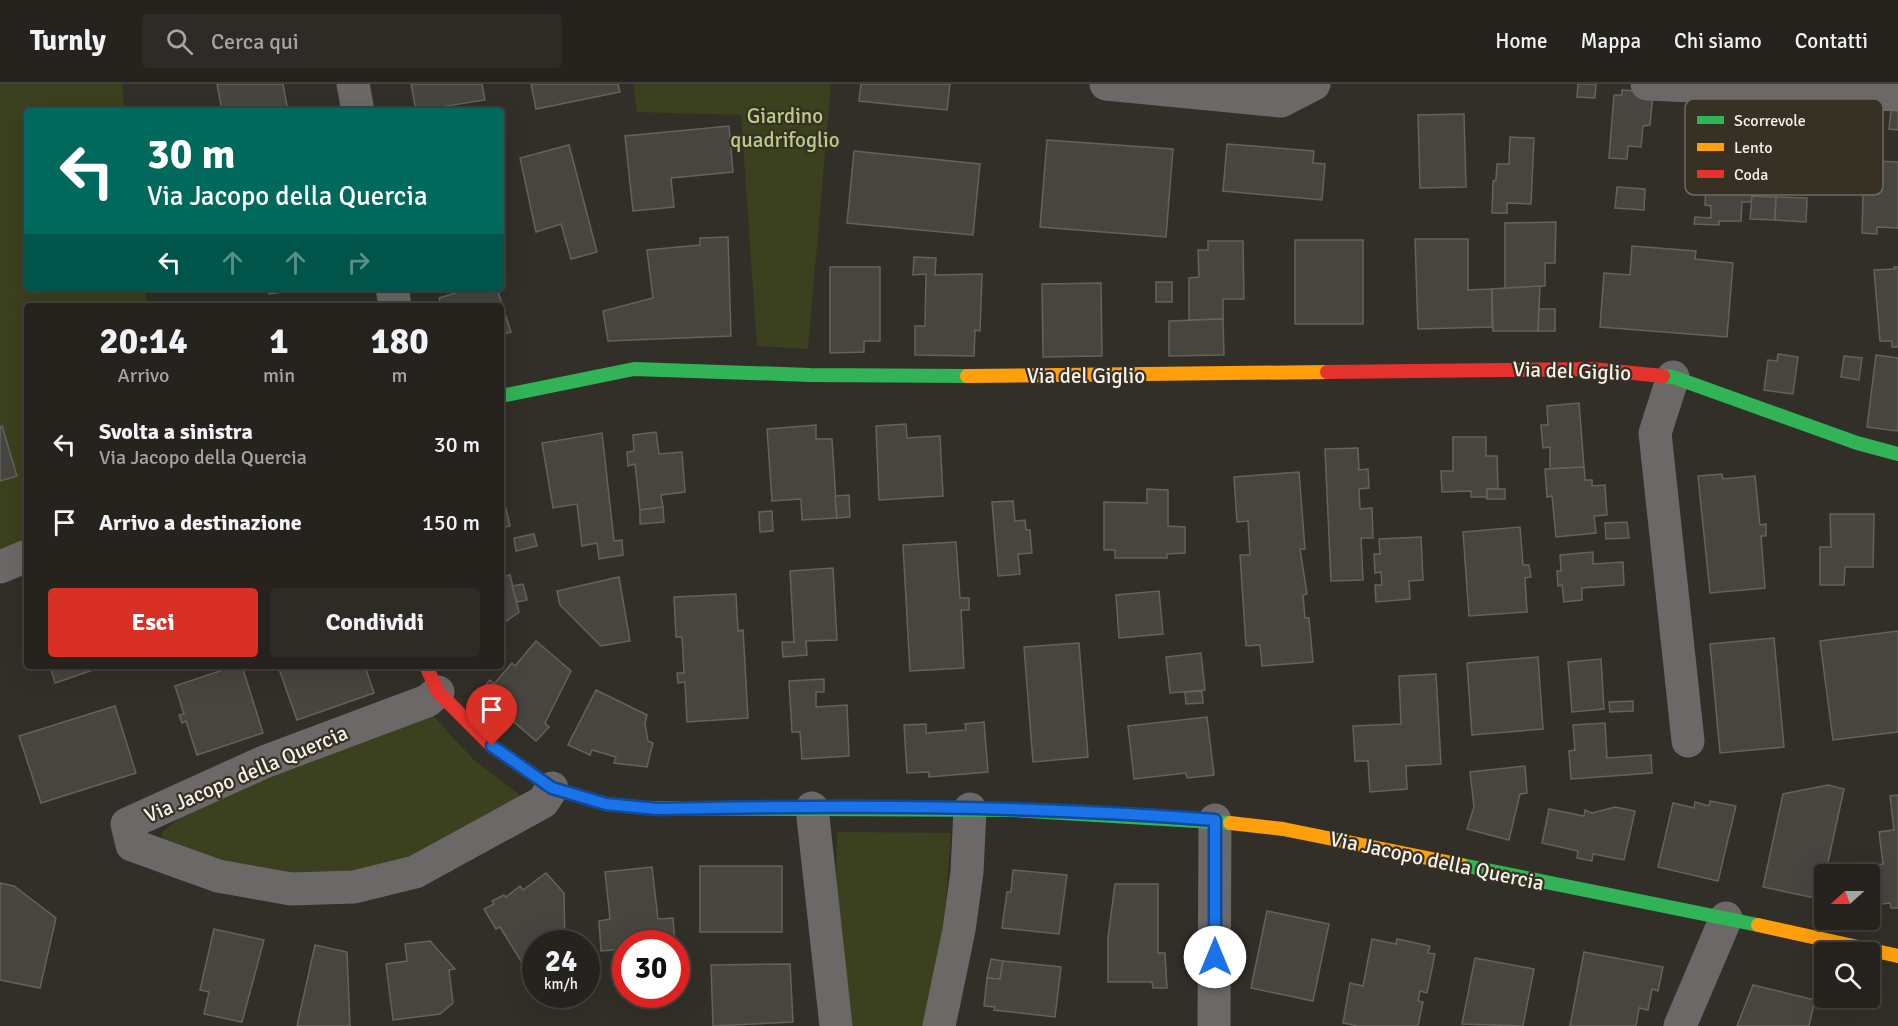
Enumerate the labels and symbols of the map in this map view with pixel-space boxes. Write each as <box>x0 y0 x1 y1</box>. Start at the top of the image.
legend <box>1685 99 1883 195</box>
park label: Giardino quadrifoglio <box>730 103 840 153</box>
text: Scorrevole <box>1734 111 1806 131</box>
text: Lento <box>1734 138 1772 158</box>
text: Coda <box>1734 165 1768 185</box>
street label: Via del Giglio <box>1512 356 1632 386</box>
street label: Via del Giglio <box>1027 363 1145 389</box>
pin <box>466 684 517 746</box>
street label: Via Jacopo della Quercia <box>140 719 352 829</box>
street label: Via Jacopo della Quercia <box>1328 826 1546 896</box>
north arrow <box>1814 864 1880 930</box>
position arrow <box>1183 925 1247 989</box>
speed limit sign: 30 <box>612 930 690 1008</box>

